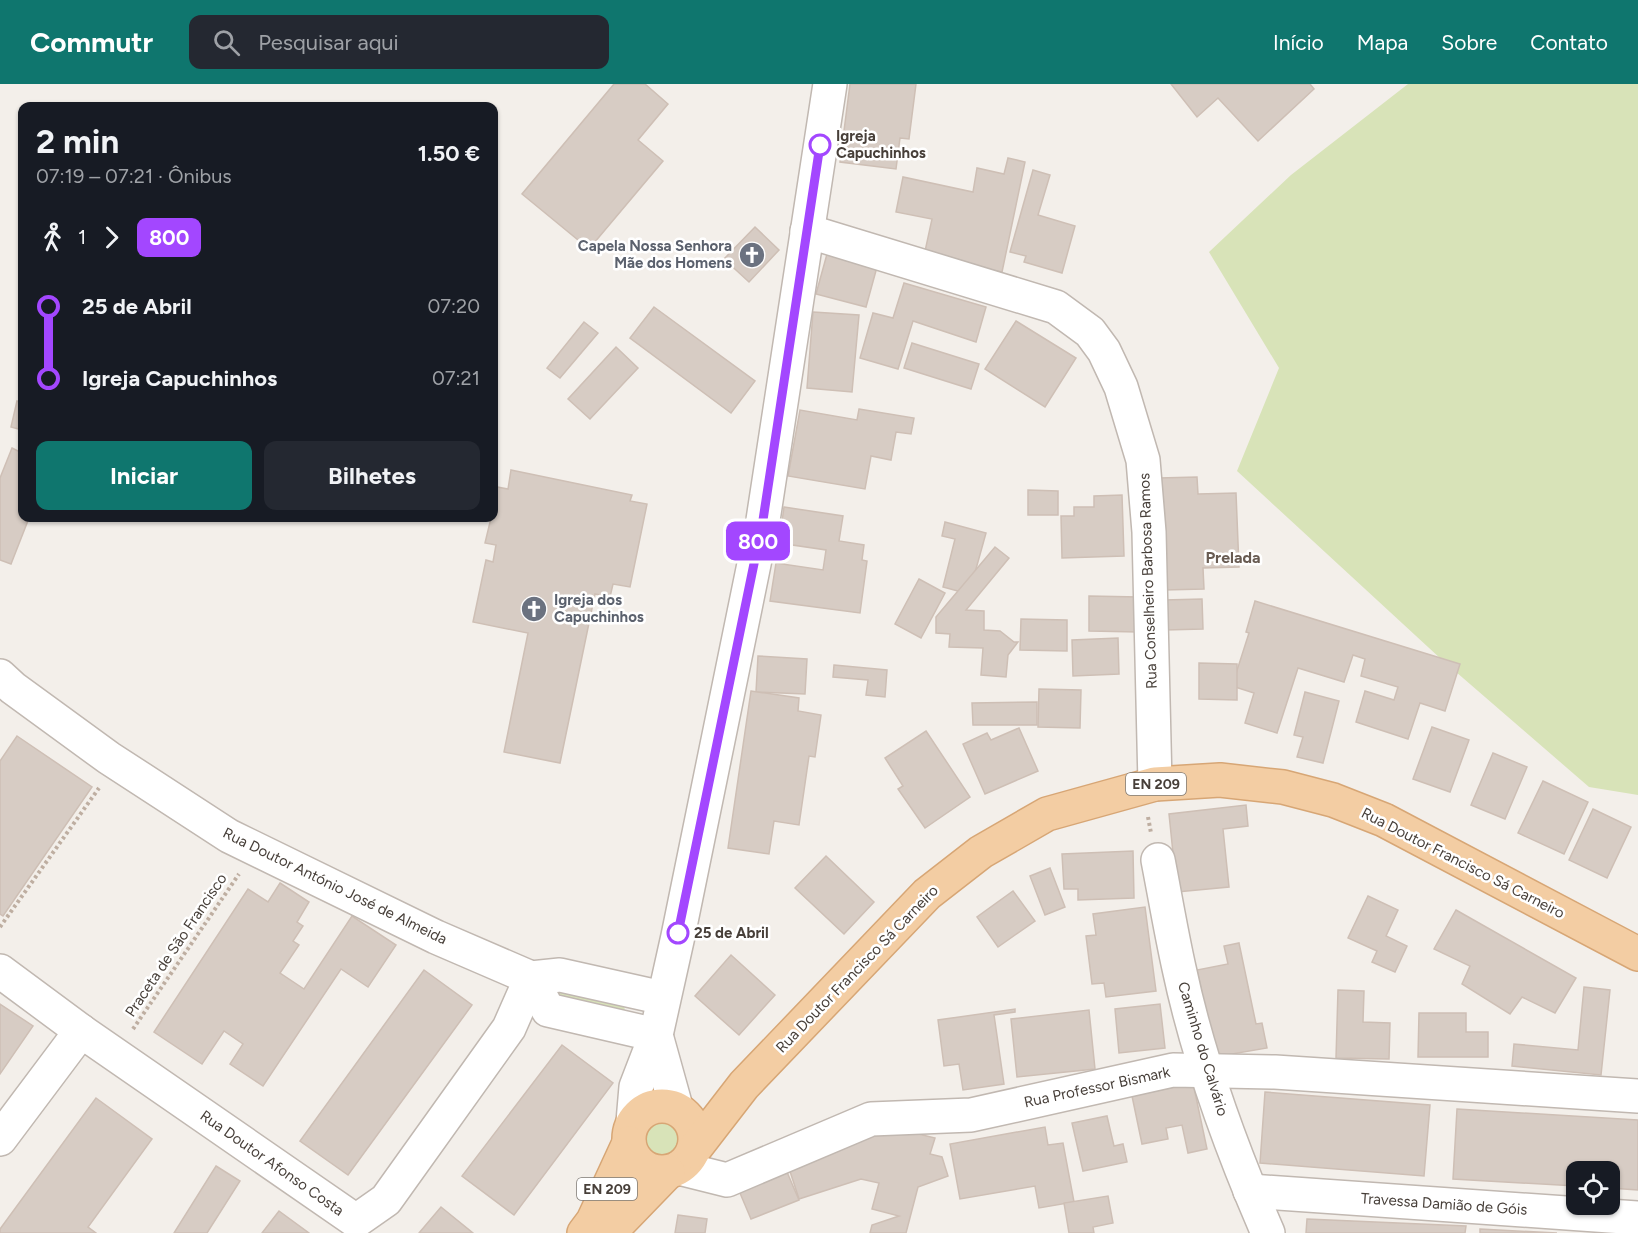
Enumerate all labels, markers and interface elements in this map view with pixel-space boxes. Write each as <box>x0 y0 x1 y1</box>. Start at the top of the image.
search box <box>189 15 609 69</box>
text: Commutr <box>30 25 153 59</box>
icon: search <box>210 26 243 59</box>
text: Pesquisar aqui <box>258 29 399 56</box>
text: Início <box>1273 30 1324 55</box>
text: Mapa <box>1357 30 1408 55</box>
text: Sobre <box>1441 30 1497 55</box>
text: Contato <box>1530 30 1608 55</box>
text: 2 min <box>36 122 119 161</box>
place label: Igreja Capuchinhos <box>836 127 926 162</box>
marker: Igreja Capuchinhos <box>809 134 831 156</box>
text: 1.50 € <box>418 140 480 167</box>
text: 07:19 – 07:21 · Ônibus <box>36 164 232 188</box>
icon: walk <box>36 221 69 254</box>
icon: forward <box>95 221 128 254</box>
text: 1 <box>78 225 86 249</box>
text: 800 <box>149 225 189 250</box>
place label: Capela Nossa Senhora Mãe dos Homens <box>578 237 732 272</box>
church icon: Capela Nossa Senhora Mãe dos Homens <box>737 240 767 270</box>
text: 25 de Abril <box>82 293 192 320</box>
text: 07:20 <box>427 294 480 318</box>
text: Igreja Capuchinhos <box>82 365 277 392</box>
text: 07:21 <box>432 366 480 390</box>
button: Iniciar <box>36 441 252 510</box>
button: Bilhetes <box>264 441 480 510</box>
street label: Rua Conselheiro Barbosa Ramos <box>1135 473 1161 689</box>
line badge: 800 <box>724 522 792 560</box>
text: 800 <box>738 529 778 554</box>
district label: Prelada <box>1205 548 1261 567</box>
place label: Igreja dos Capuchinhos <box>554 591 644 626</box>
church icon: Igreja dos Capuchinhos <box>519 594 549 624</box>
road number: EN 209 <box>1126 773 1186 795</box>
street label: Rua Doutor Francisco Sá Carneiro <box>1358 804 1568 922</box>
street label: Rua Doutor António José de Almeida <box>220 824 450 948</box>
street label: Praceta de São Francisco <box>121 870 231 1020</box>
street label: Rua Doutor Francisco Sá Carneiro <box>772 881 942 1056</box>
marker: 25 de Abril <box>667 922 689 944</box>
place label: 25 de Abril <box>694 924 769 942</box>
street label: Caminho do Calvário <box>1174 980 1232 1119</box>
street label: Rua Professor Bismark <box>1022 1063 1172 1111</box>
street label: Rua Doutor Afonso Costa <box>197 1106 347 1220</box>
map controls <box>1566 1161 1620 1215</box>
button: locate <box>1566 1161 1620 1215</box>
road number: EN 209 <box>577 1178 637 1200</box>
street label: Travessa Damião de Góis <box>1360 1189 1528 1219</box>

